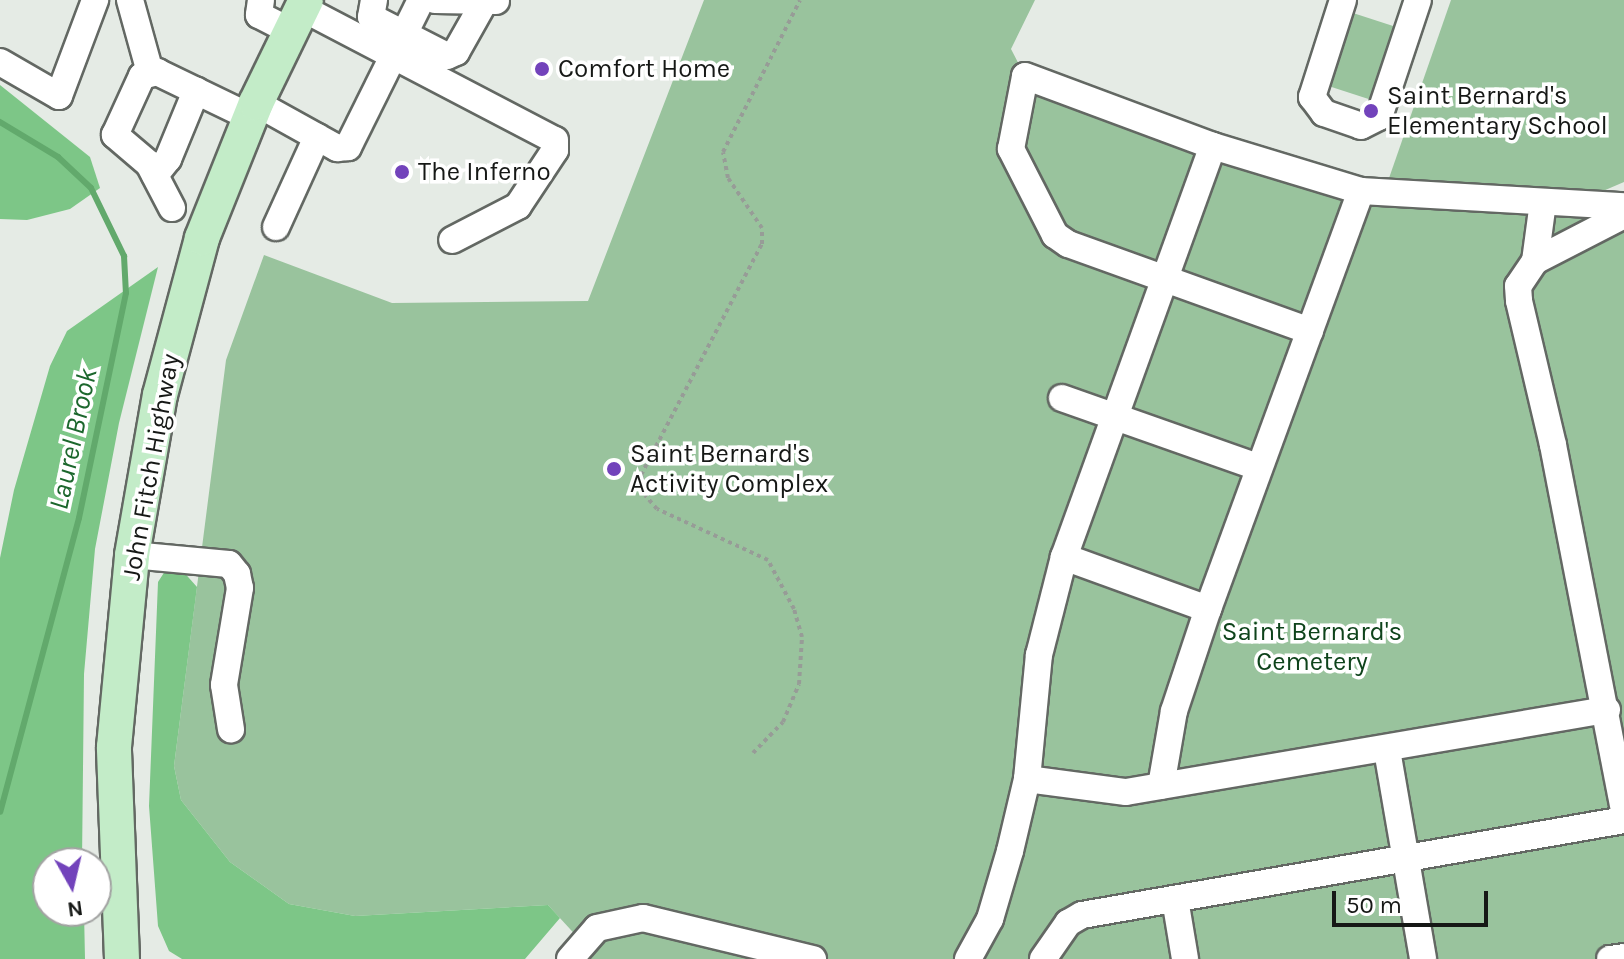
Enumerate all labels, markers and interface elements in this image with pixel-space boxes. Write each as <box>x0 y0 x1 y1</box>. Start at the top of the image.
place label: Comfort Home <box>558 53 730 85</box>
marker: Comfort Home <box>533 60 551 78</box>
place label: Saint Bernard's Elementary School <box>1387 80 1608 142</box>
marker: Saint Bernard's Elementary School <box>1362 102 1380 120</box>
place label: The Inferno <box>418 156 551 188</box>
marker: The Inferno <box>393 163 411 181</box>
street label: John Fitch Highway <box>116 351 186 583</box>
water label: Laurel Brook <box>42 365 104 513</box>
place label: Saint Bernard's Activity Complex <box>630 438 828 500</box>
marker: Saint Bernard's Activity Complex <box>605 460 623 478</box>
park label: Saint Bernard's Cemetery <box>1222 616 1402 678</box>
north arrow <box>32 847 112 927</box>
scale bar <box>1336 875 1492 925</box>
text: 50 m <box>1346 891 1402 919</box>
text: N <box>65 895 85 923</box>

